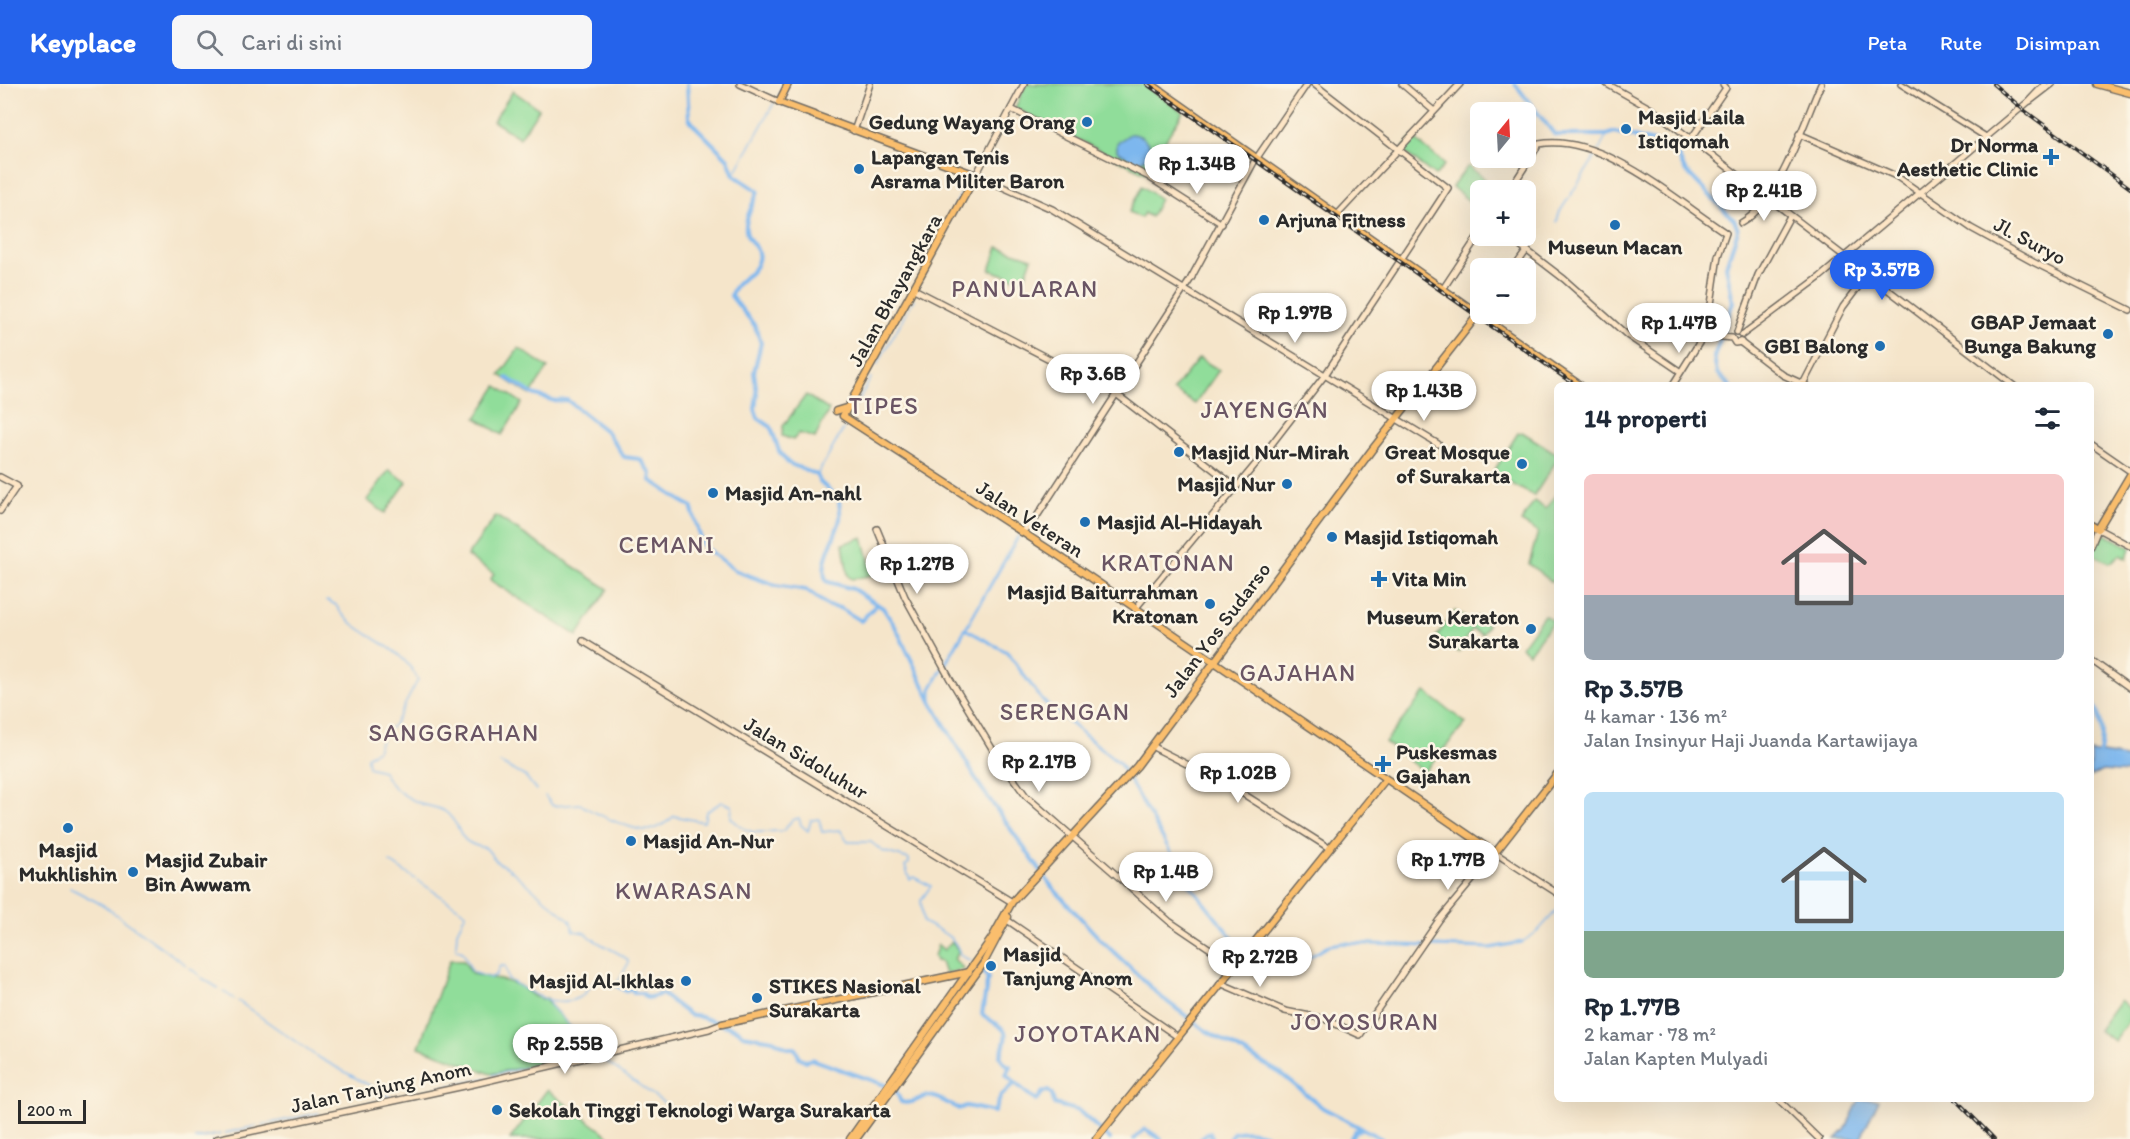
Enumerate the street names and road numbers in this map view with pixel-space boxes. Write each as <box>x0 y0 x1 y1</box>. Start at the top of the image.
street label: Jalan Bhayangkara <box>842 209 947 371</box>
street label: Jl. Suryo <box>1990 211 2071 270</box>
street label: Jalan Veteran <box>972 475 1089 563</box>
street label: Jalan Yos Sudarso <box>1158 557 1276 702</box>
street label: Jalan Sidoluhur <box>740 711 873 805</box>
street label: Jalan Tanjung Anom <box>288 1055 474 1118</box>

